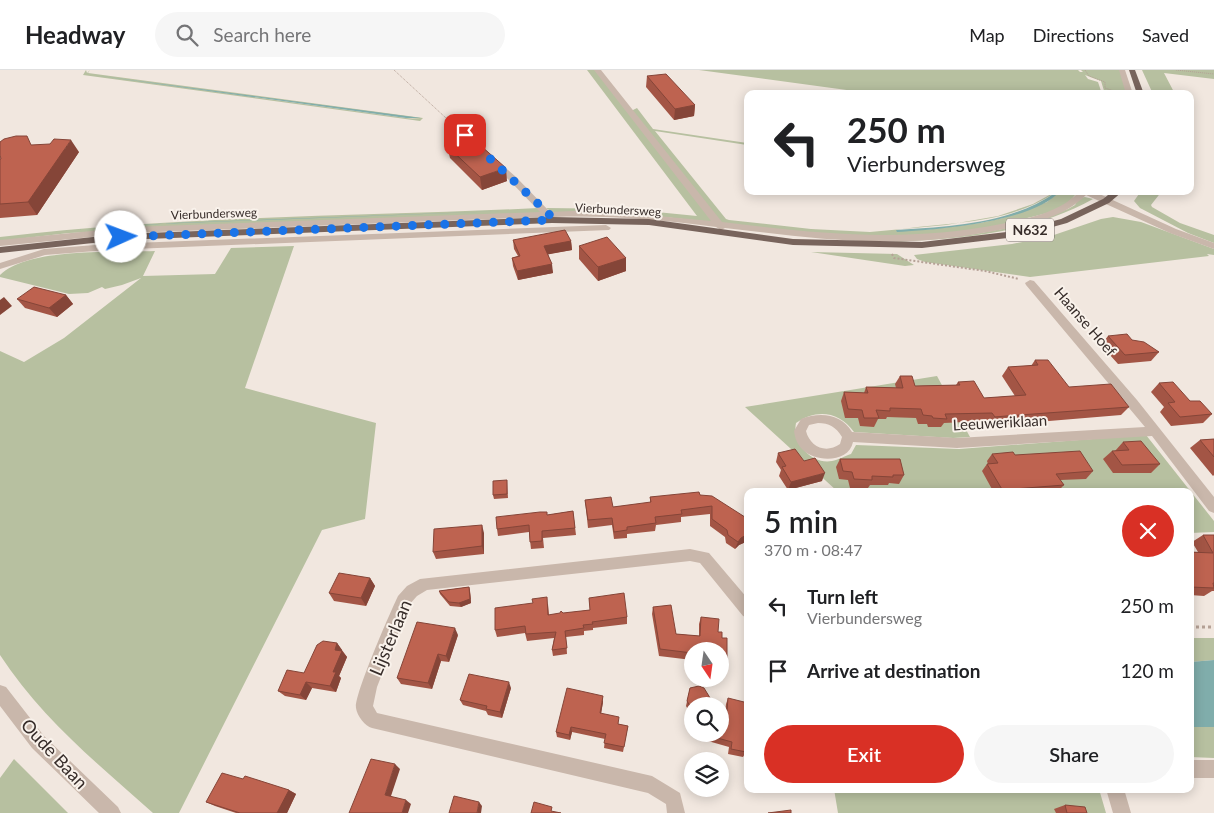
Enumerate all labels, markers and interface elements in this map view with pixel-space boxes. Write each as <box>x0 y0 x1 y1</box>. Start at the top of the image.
search box <box>155 12 505 57</box>
text: Headway <box>25 20 125 49</box>
icon: search <box>173 21 201 49</box>
text: Search here <box>213 23 311 46</box>
text: Map <box>969 24 1005 46</box>
text: Directions <box>1033 24 1114 46</box>
text: Saved <box>1142 24 1189 46</box>
text: 250 m <box>847 108 946 150</box>
icon: left <box>764 110 829 175</box>
pin <box>444 114 486 156</box>
icon: arrive <box>451 121 479 149</box>
text: Vierbundersweg <box>847 150 1005 177</box>
street label: Vierbundersweg <box>575 200 662 219</box>
street label: Vierbundersweg <box>171 204 257 223</box>
position arrow <box>94 210 146 262</box>
road number: N632 <box>1006 218 1054 242</box>
street label: Haanse Hoef <box>1051 283 1121 360</box>
street label: Leeuweriklaan <box>952 411 1048 433</box>
text: 5 min <box>764 503 838 539</box>
button: close <box>1122 505 1174 557</box>
text: 370 m · 08:47 <box>764 540 863 559</box>
text: Turn left <box>807 585 878 608</box>
icon: left <box>764 592 792 620</box>
text: 250 m <box>1120 594 1174 617</box>
street label: Lijsterlaan <box>364 596 416 679</box>
text: Vierbundersweg <box>807 608 922 627</box>
north arrow <box>684 642 729 688</box>
map controls <box>684 642 729 797</box>
icon: arrive <box>764 657 792 685</box>
text: Arrive at destination <box>807 659 980 682</box>
text: 120 m <box>1120 659 1174 682</box>
button: search <box>684 697 729 742</box>
street label: Oude Baan <box>17 714 93 793</box>
button: Exit <box>764 725 964 783</box>
button: Share <box>974 725 1174 783</box>
button: layers <box>684 752 729 797</box>

